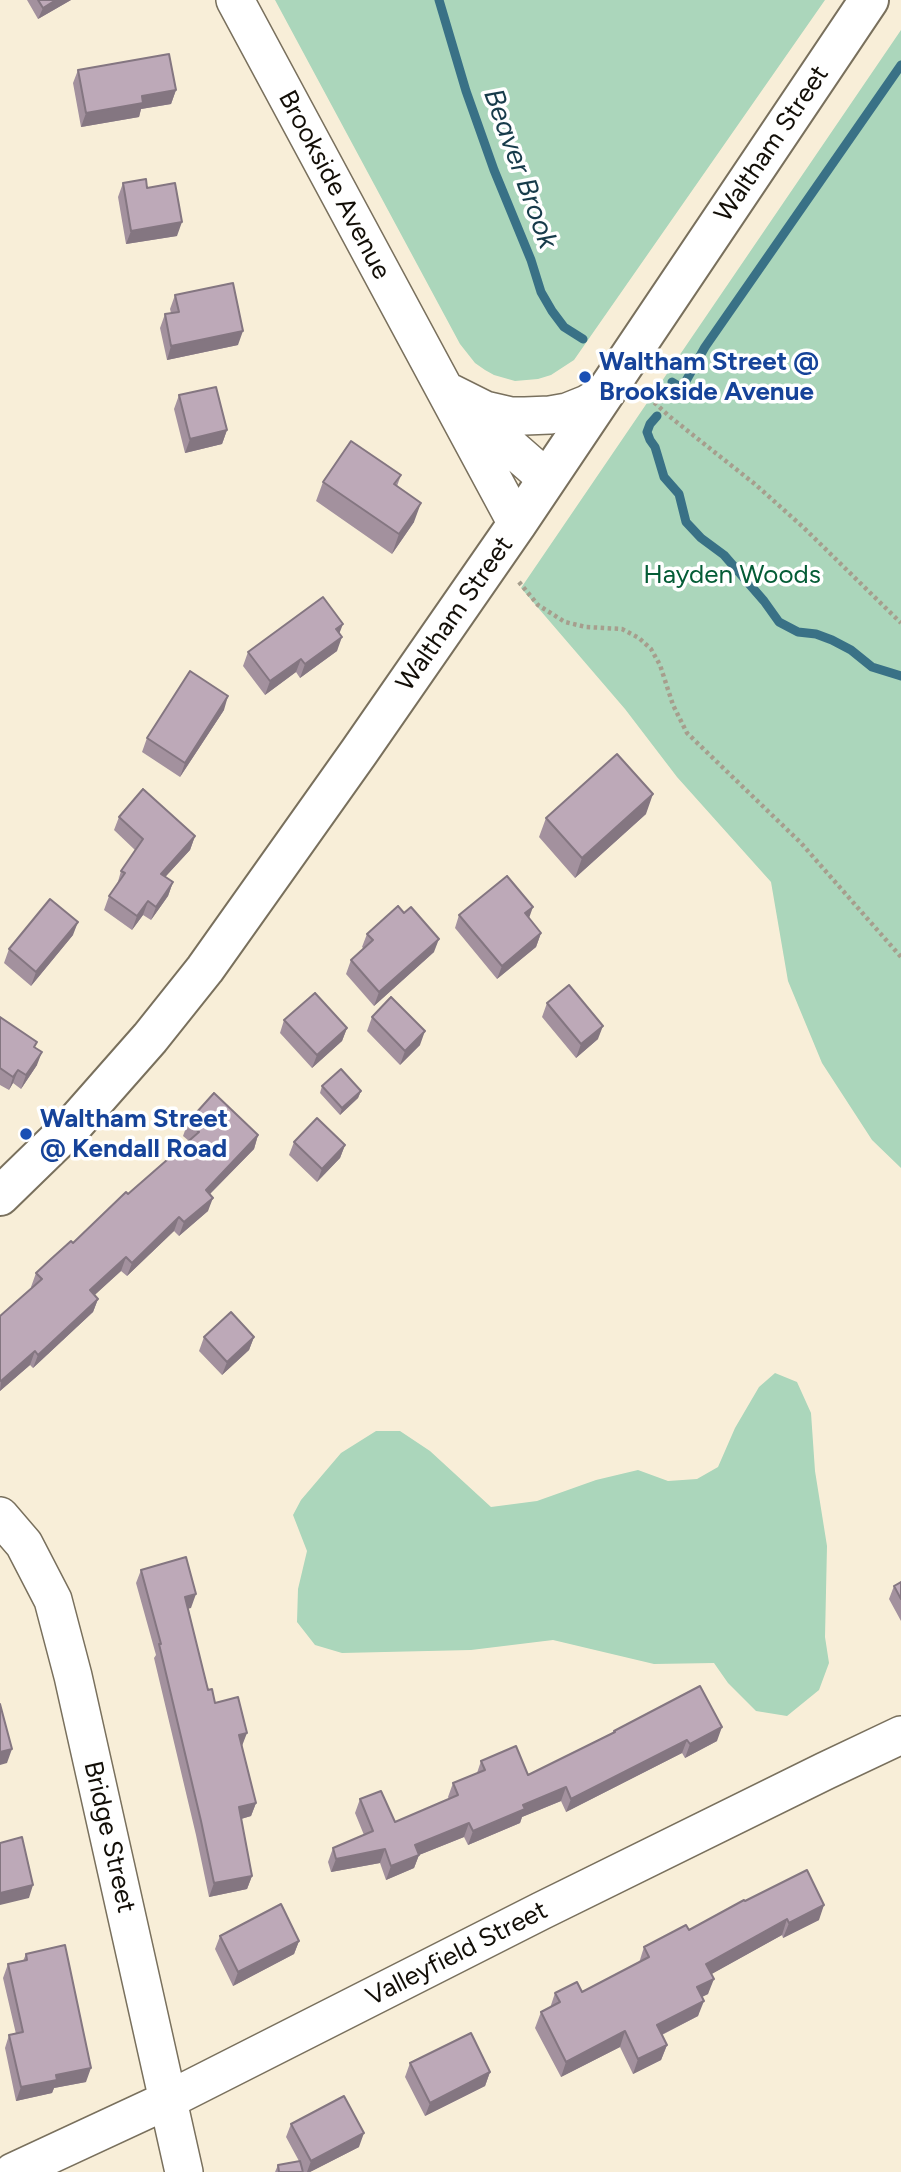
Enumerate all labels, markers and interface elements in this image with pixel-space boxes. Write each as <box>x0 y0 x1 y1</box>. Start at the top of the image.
street label: Waltham Street <box>708 60 836 228</box>
water label: Beaver Brook <box>476 84 564 254</box>
street label: Brookside Avenue <box>271 85 397 285</box>
place label: Waltham Street @ Brookside Avenue <box>599 346 819 408</box>
marker: Waltham Street @ Brookside Avenue <box>577 369 593 385</box>
street label: Waltham Street <box>390 531 520 697</box>
park label: Hayden Woods <box>643 559 821 591</box>
place label: Waltham Street @ Kendall Road <box>40 1103 228 1164</box>
marker: Waltham Street @ Kendall Road <box>18 1126 34 1142</box>
street label: Bridge Street <box>76 1758 142 1916</box>
street label: Valleyfield Street <box>361 1895 553 2013</box>

